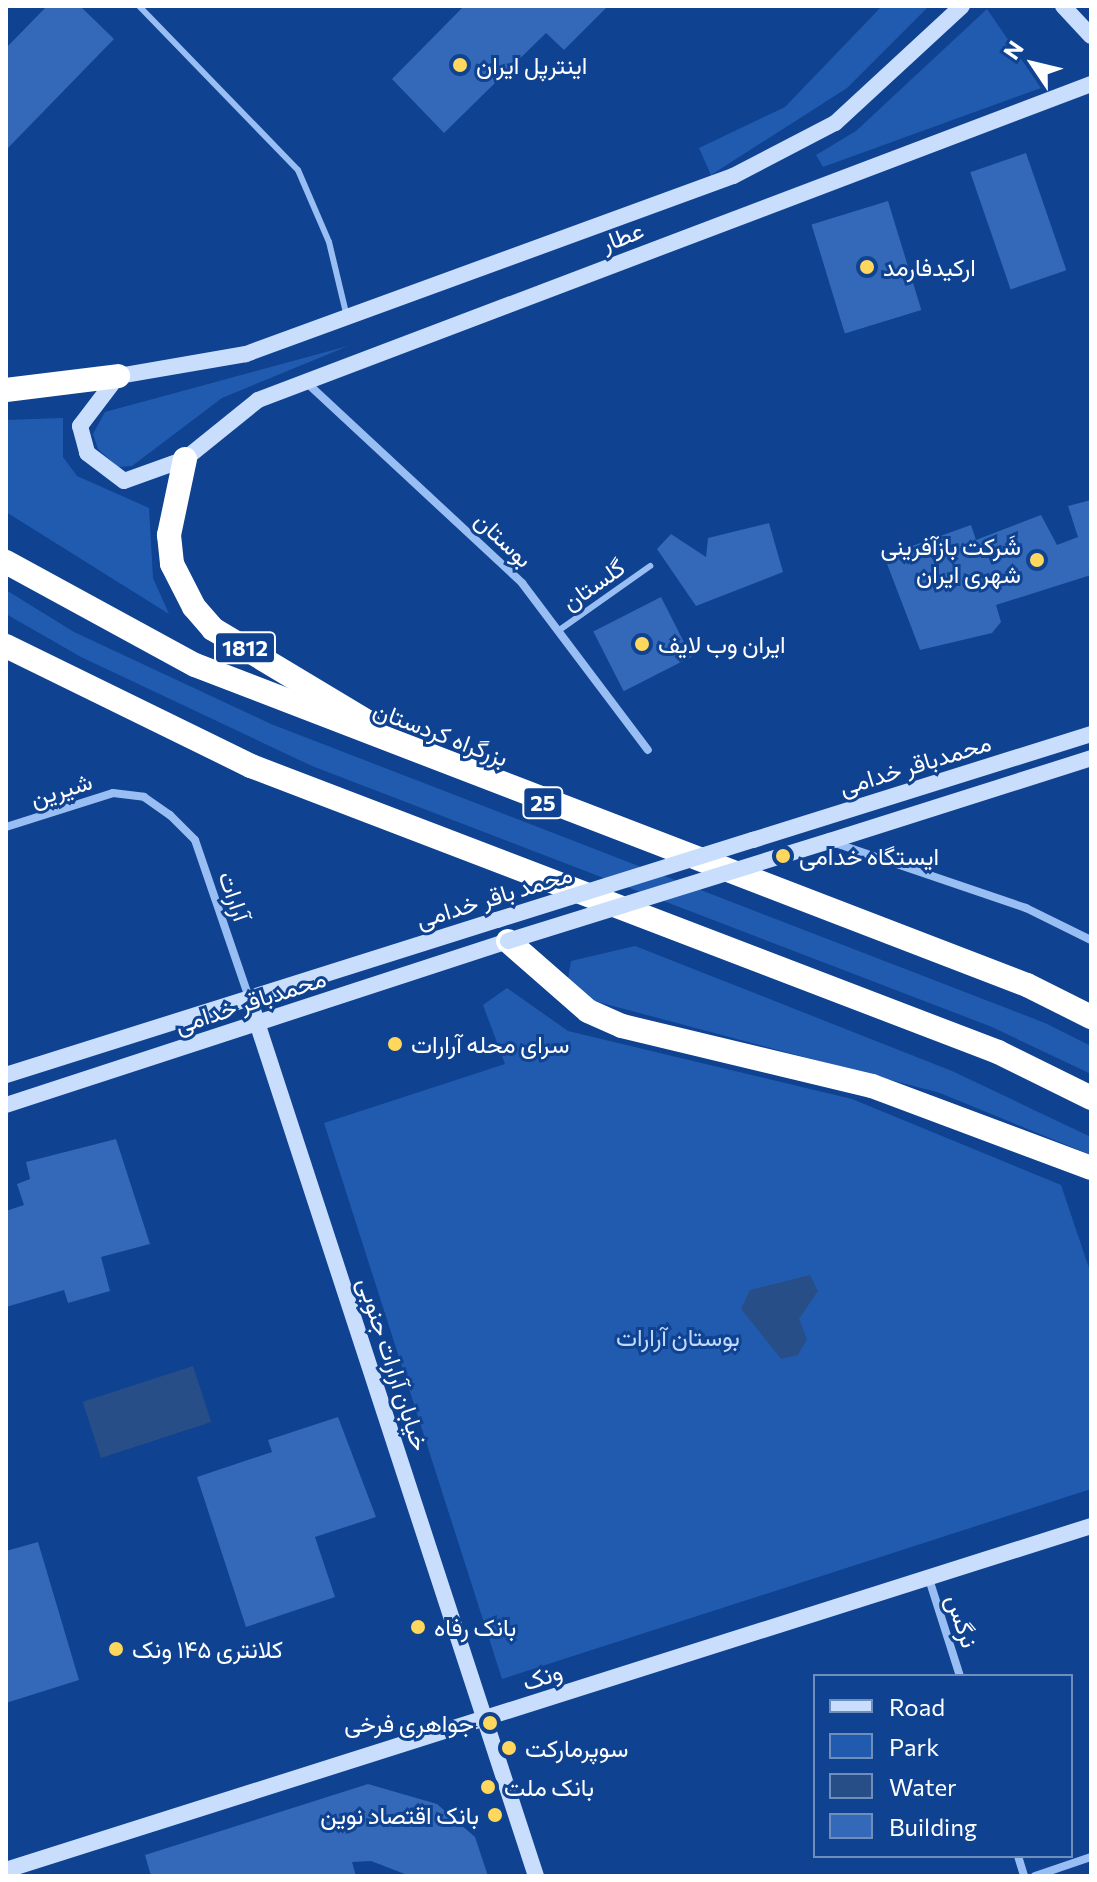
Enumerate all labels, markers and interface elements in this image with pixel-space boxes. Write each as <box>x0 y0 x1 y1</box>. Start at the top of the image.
north arrow <box>993 24 1073 104</box>
text: N <box>997 35 1029 64</box>
place label: اینترپل ایران <box>476 51 587 79</box>
marker: اینترپل ایران <box>451 56 469 74</box>
street label: عطار <box>597 215 647 257</box>
place label: ارکیدفارمد <box>883 253 976 281</box>
marker: ارکیدفارمد <box>858 258 876 276</box>
street label: بوستان <box>469 505 539 573</box>
place label: شَرکت بازآفرینی شهری ایران <box>881 532 1021 588</box>
marker: شَرکت بازآفرینی شهری ایران <box>1028 551 1046 569</box>
street label: گلستان <box>556 552 630 616</box>
road number: 1812 <box>213 630 277 666</box>
place label: ایران وب لایف <box>658 630 786 658</box>
marker: ایران وب لایف <box>633 635 651 653</box>
street label: بزرگراه کردستان <box>370 694 512 772</box>
street label: محمدباقر خدامی <box>836 727 994 801</box>
street label: شیرین <box>27 766 95 812</box>
road number: 25 <box>521 785 565 821</box>
place label: ایستگاه خدامی <box>799 842 939 870</box>
marker: ایستگاه خدامی <box>774 847 792 865</box>
street label: محمد باقر خدامی <box>412 859 576 933</box>
street label: آرارات <box>213 867 257 925</box>
street label: محمدباقر خدامی <box>171 963 329 1039</box>
place label: سرای محله آرارات <box>411 1030 569 1058</box>
marker: سرای محله آرارات <box>386 1035 404 1053</box>
street label: خیابان آرارات جنوبی <box>352 1274 436 1454</box>
park label: بوستان آرارات <box>616 1323 740 1351</box>
street label: نرگس <box>941 1591 985 1651</box>
place label: بانک رفاه <box>434 1613 516 1641</box>
marker: بانک رفاه <box>409 1618 427 1636</box>
place label: کلانتری ۱۴۵ ونک <box>132 1635 283 1663</box>
marker: کلانتری ۱۴۵ ونک <box>107 1640 125 1658</box>
street label: ونک <box>518 1656 566 1696</box>
legend <box>813 1674 1073 1858</box>
text: Road <box>889 1692 945 1721</box>
place label: جواهری فرخی <box>344 1709 474 1737</box>
marker: جواهری فرخی <box>481 1714 499 1732</box>
text: Park <box>889 1732 939 1761</box>
place label: سوپرمارکت <box>525 1734 628 1762</box>
marker: سوپرمارکت <box>500 1739 518 1757</box>
text: Water <box>889 1772 957 1801</box>
place label: بانک ملت <box>504 1773 594 1801</box>
marker: بانک ملت <box>479 1778 497 1796</box>
place label: بانک اقتصاد نوین <box>320 1801 479 1829</box>
marker: بانک اقتصاد نوین <box>486 1806 504 1824</box>
text: Building <box>889 1812 977 1841</box>

